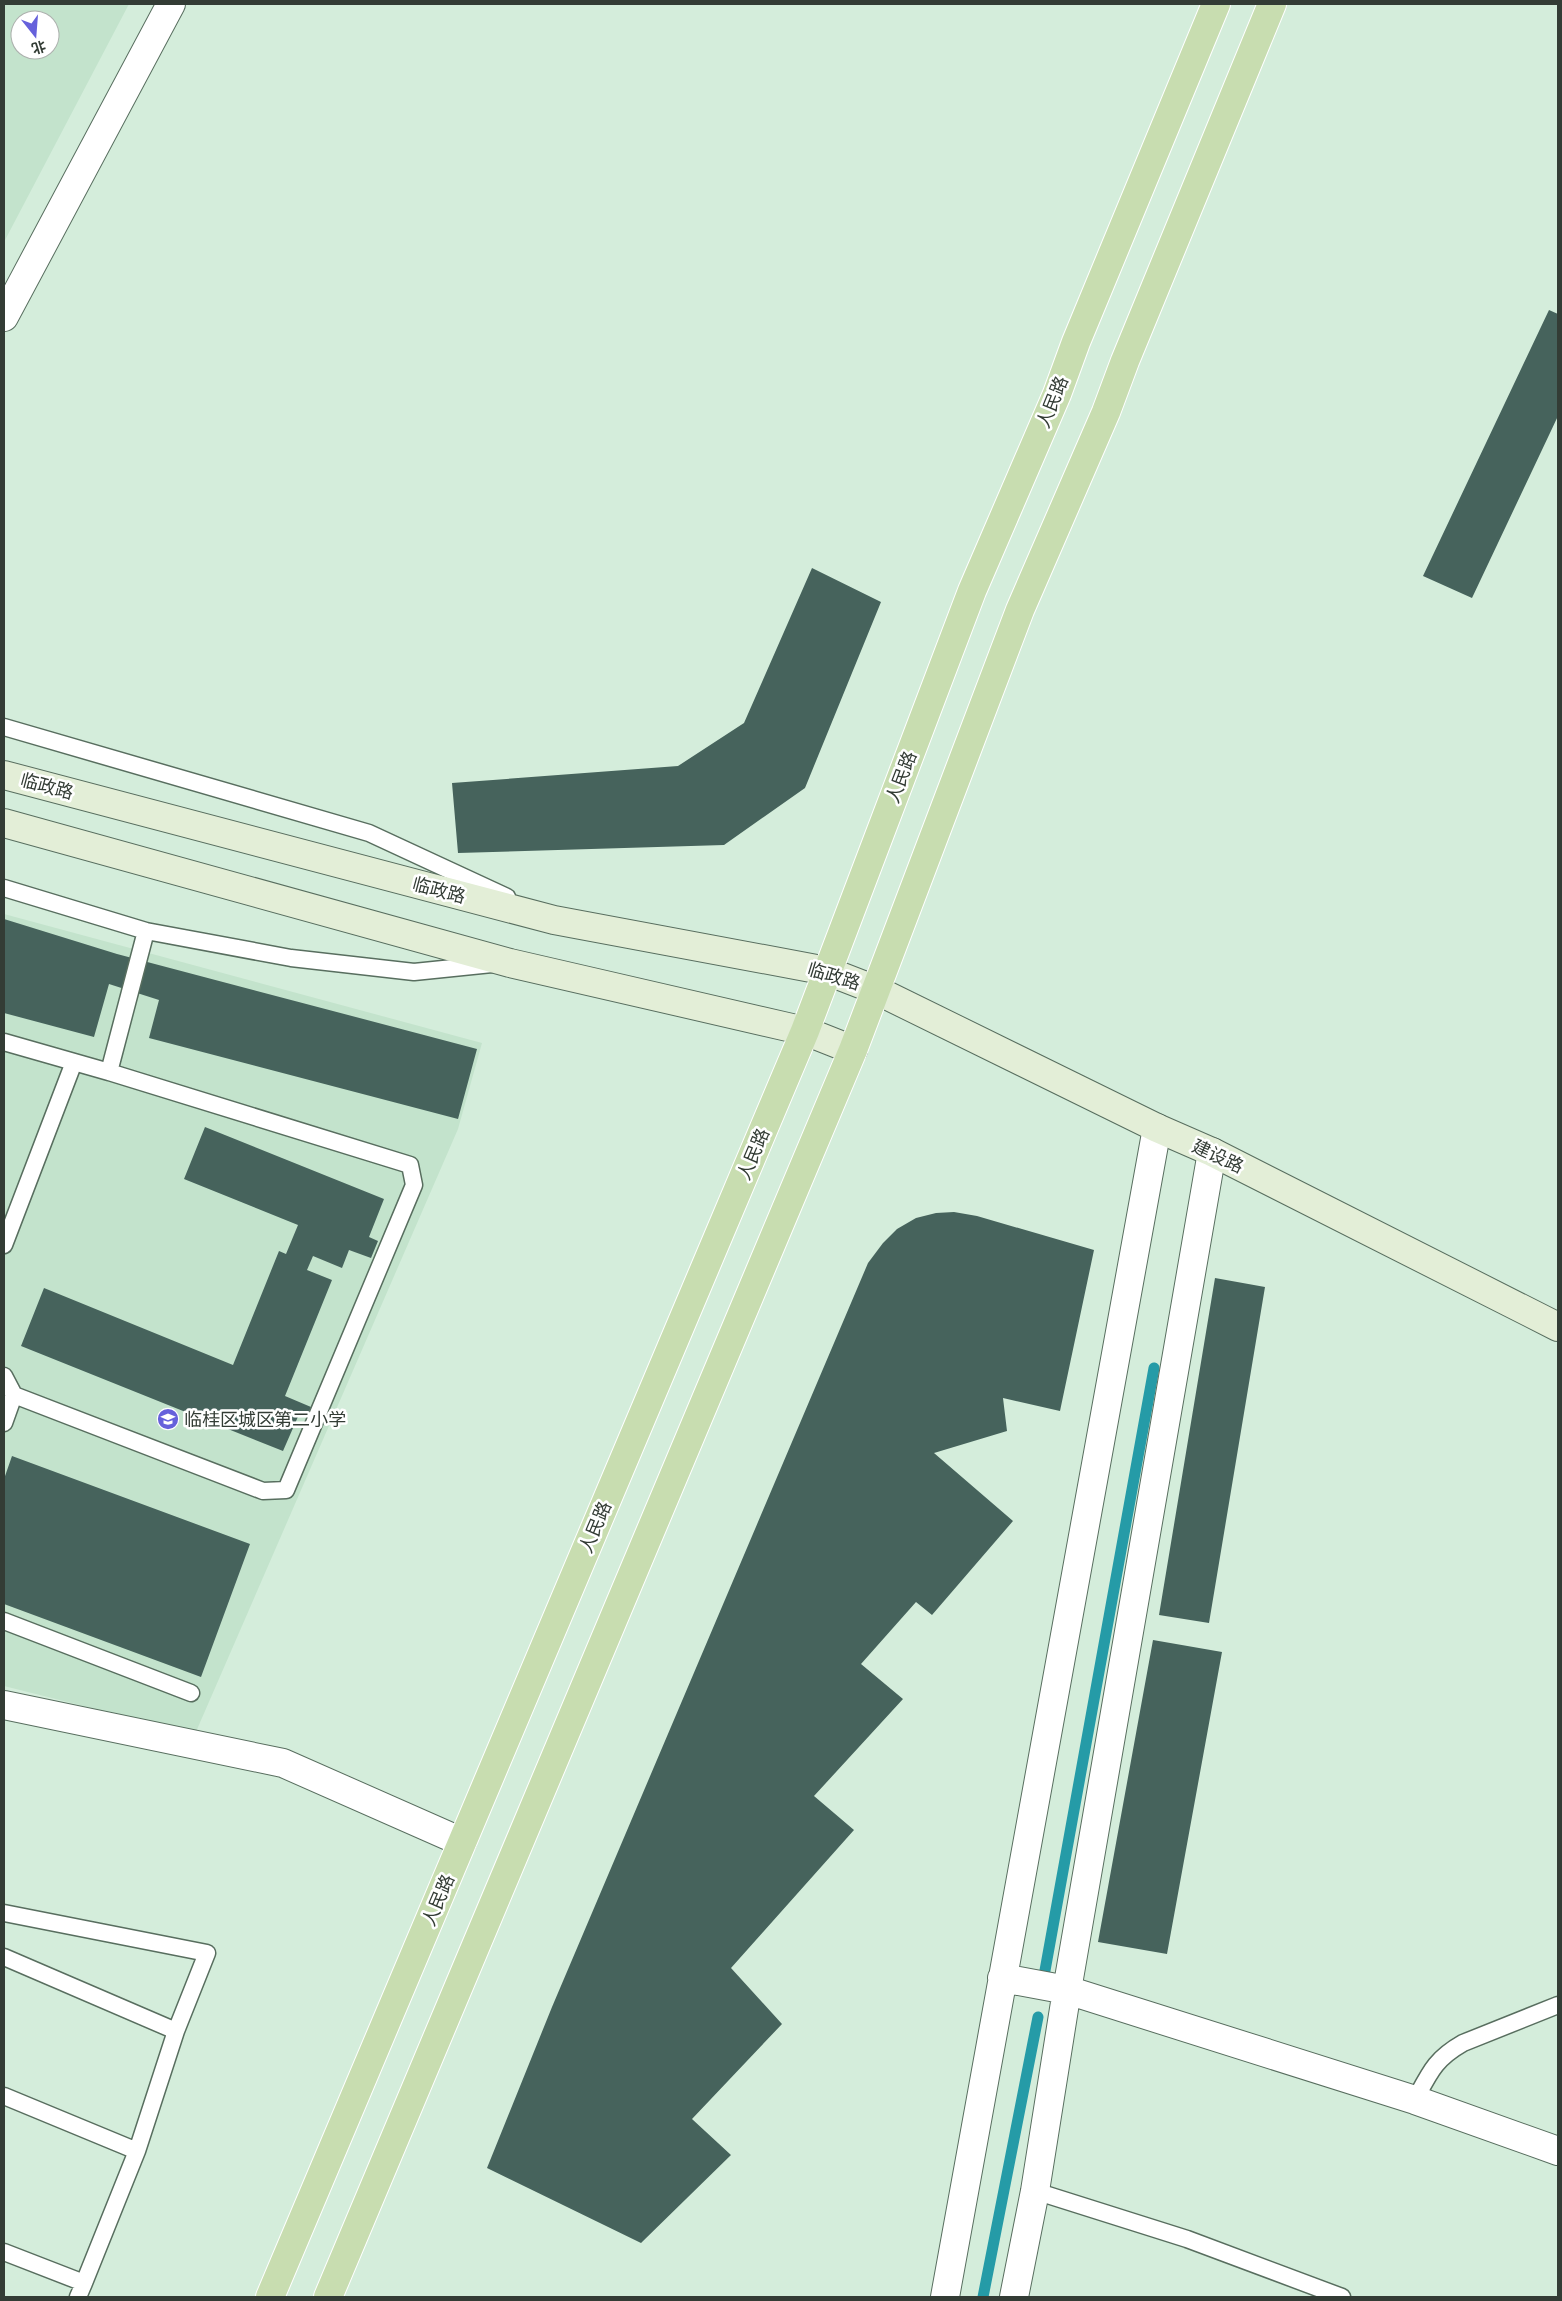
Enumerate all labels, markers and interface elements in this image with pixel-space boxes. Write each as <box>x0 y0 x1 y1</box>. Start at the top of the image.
north arrow <box>10 10 60 60</box>
text: 北 <box>29 37 48 58</box>
street label: 人民路 <box>1031 373 1073 431</box>
street label: 人民路 <box>881 748 921 806</box>
street label: 临政路 <box>18 768 76 804</box>
street label: 临政路 <box>410 872 468 908</box>
street label: 临政路 <box>805 957 863 995</box>
street label: 人民路 <box>732 1125 774 1183</box>
street label: 建设路 <box>1189 1134 1247 1178</box>
school or university icon: 临桂区城区第二小学 <box>156 1407 180 1431</box>
place label: 临桂区城区第二小学 <box>184 1408 346 1431</box>
street label: 人民路 <box>574 1498 616 1556</box>
street label: 人民路 <box>417 1871 459 1929</box>

